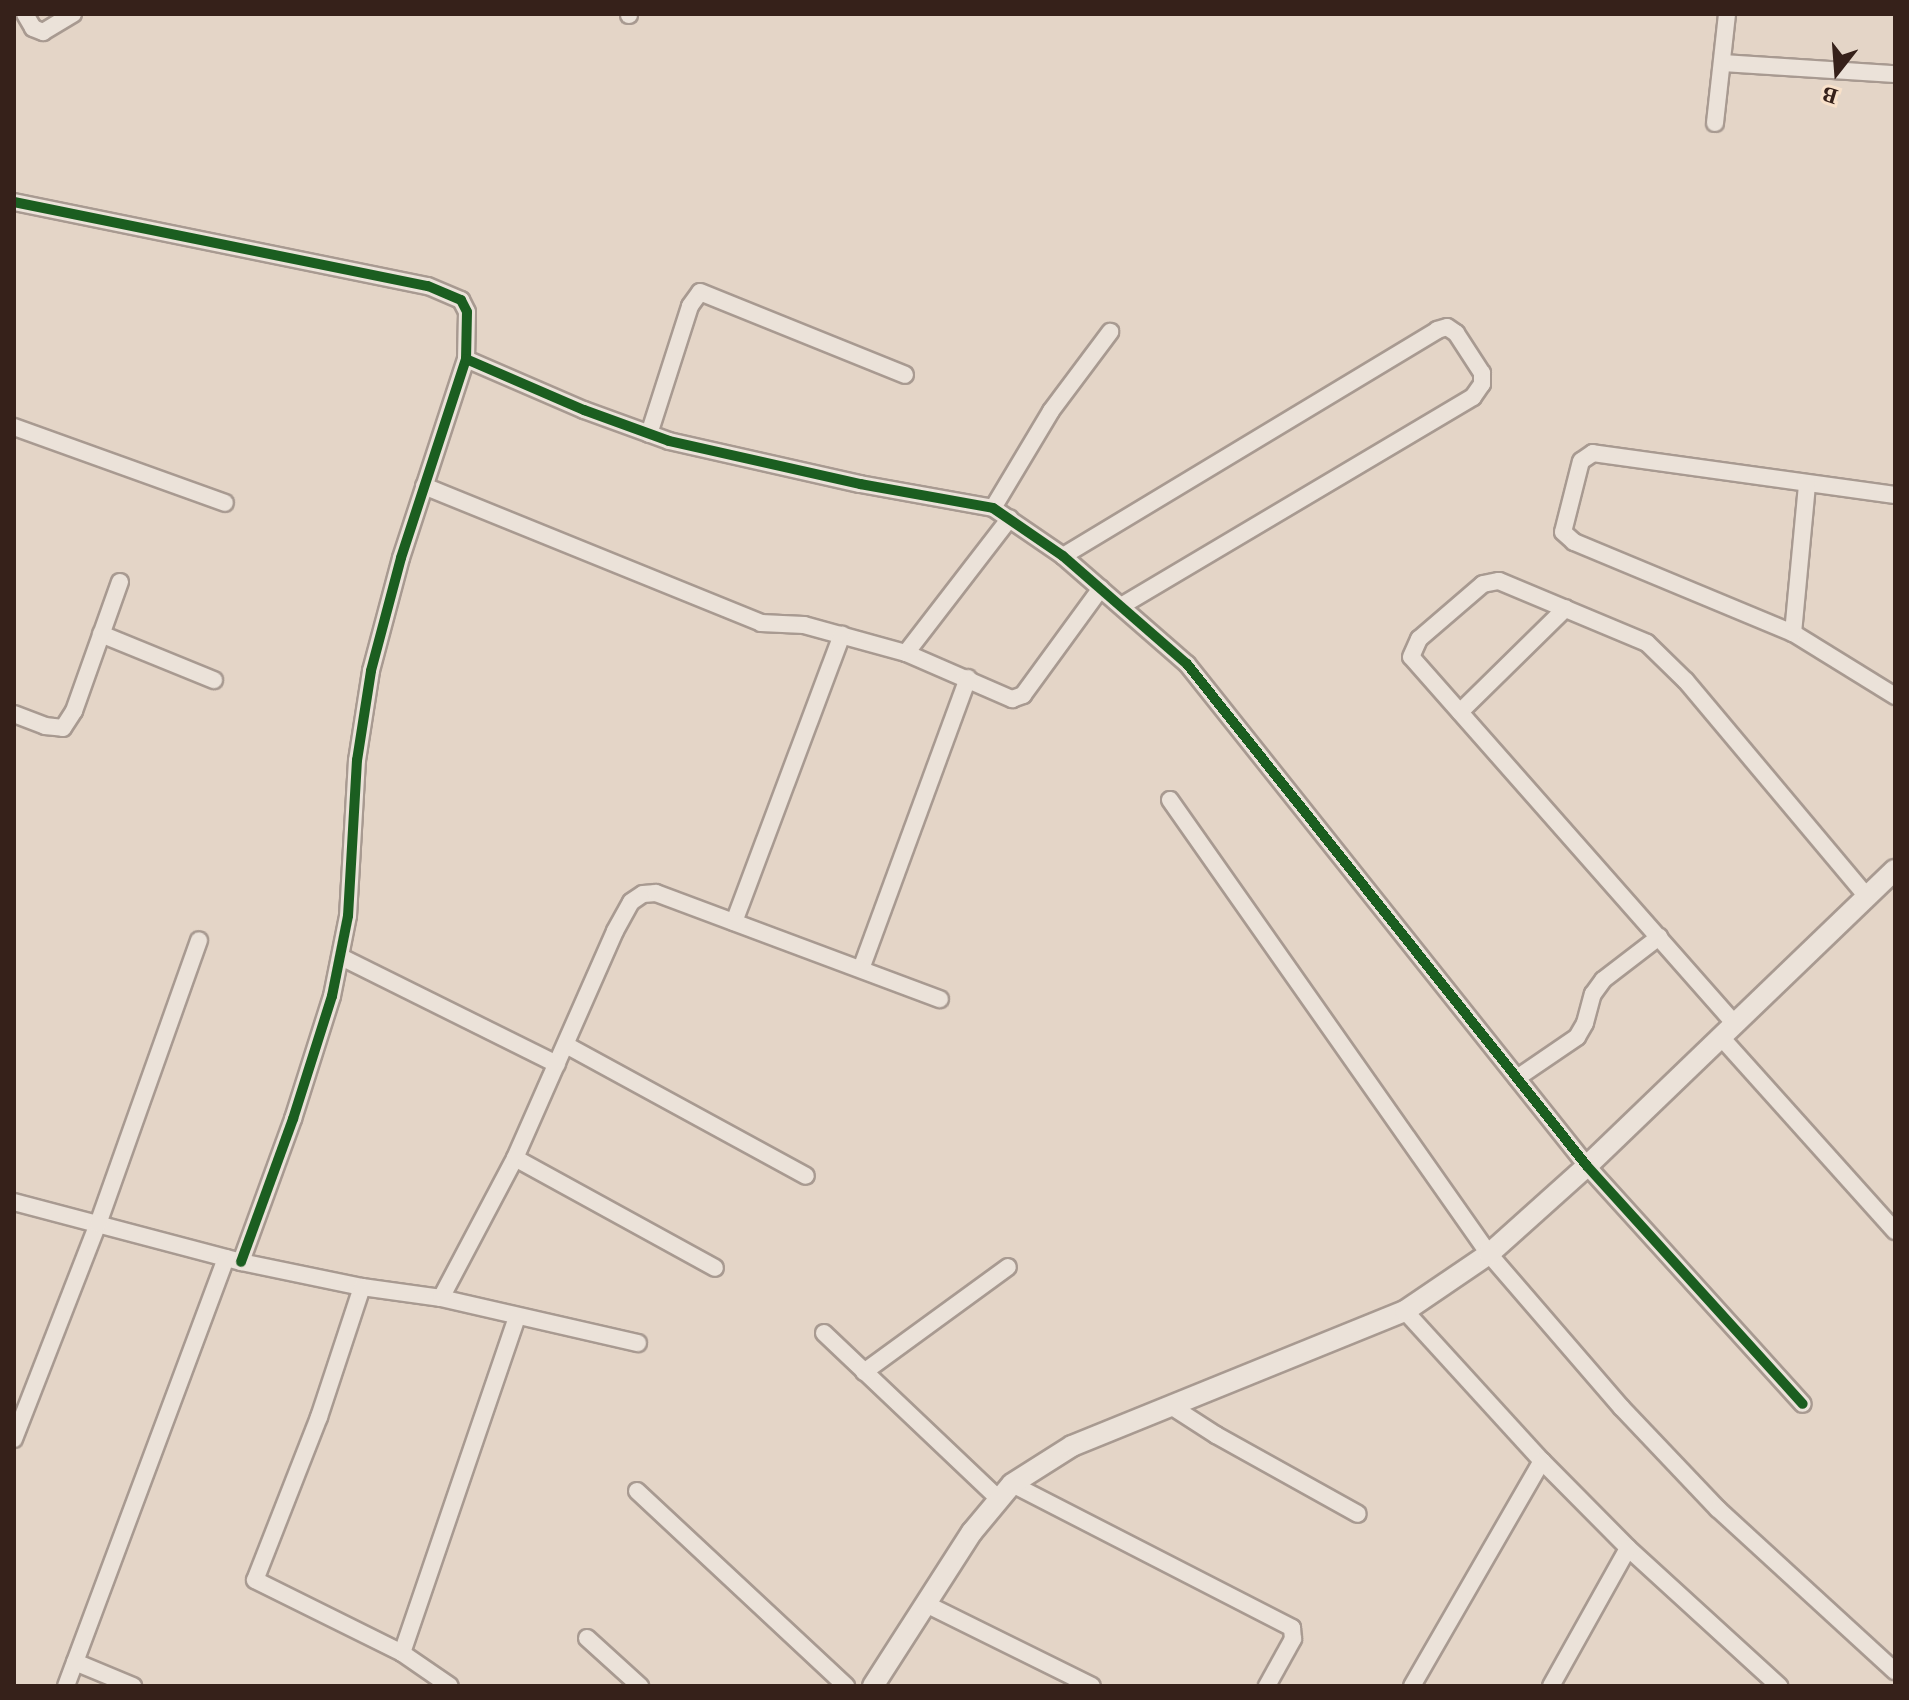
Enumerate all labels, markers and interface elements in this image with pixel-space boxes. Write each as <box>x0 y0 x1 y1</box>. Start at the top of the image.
north arrow <box>1797 32 1877 112</box>
text: B <box>1819 81 1841 110</box>

